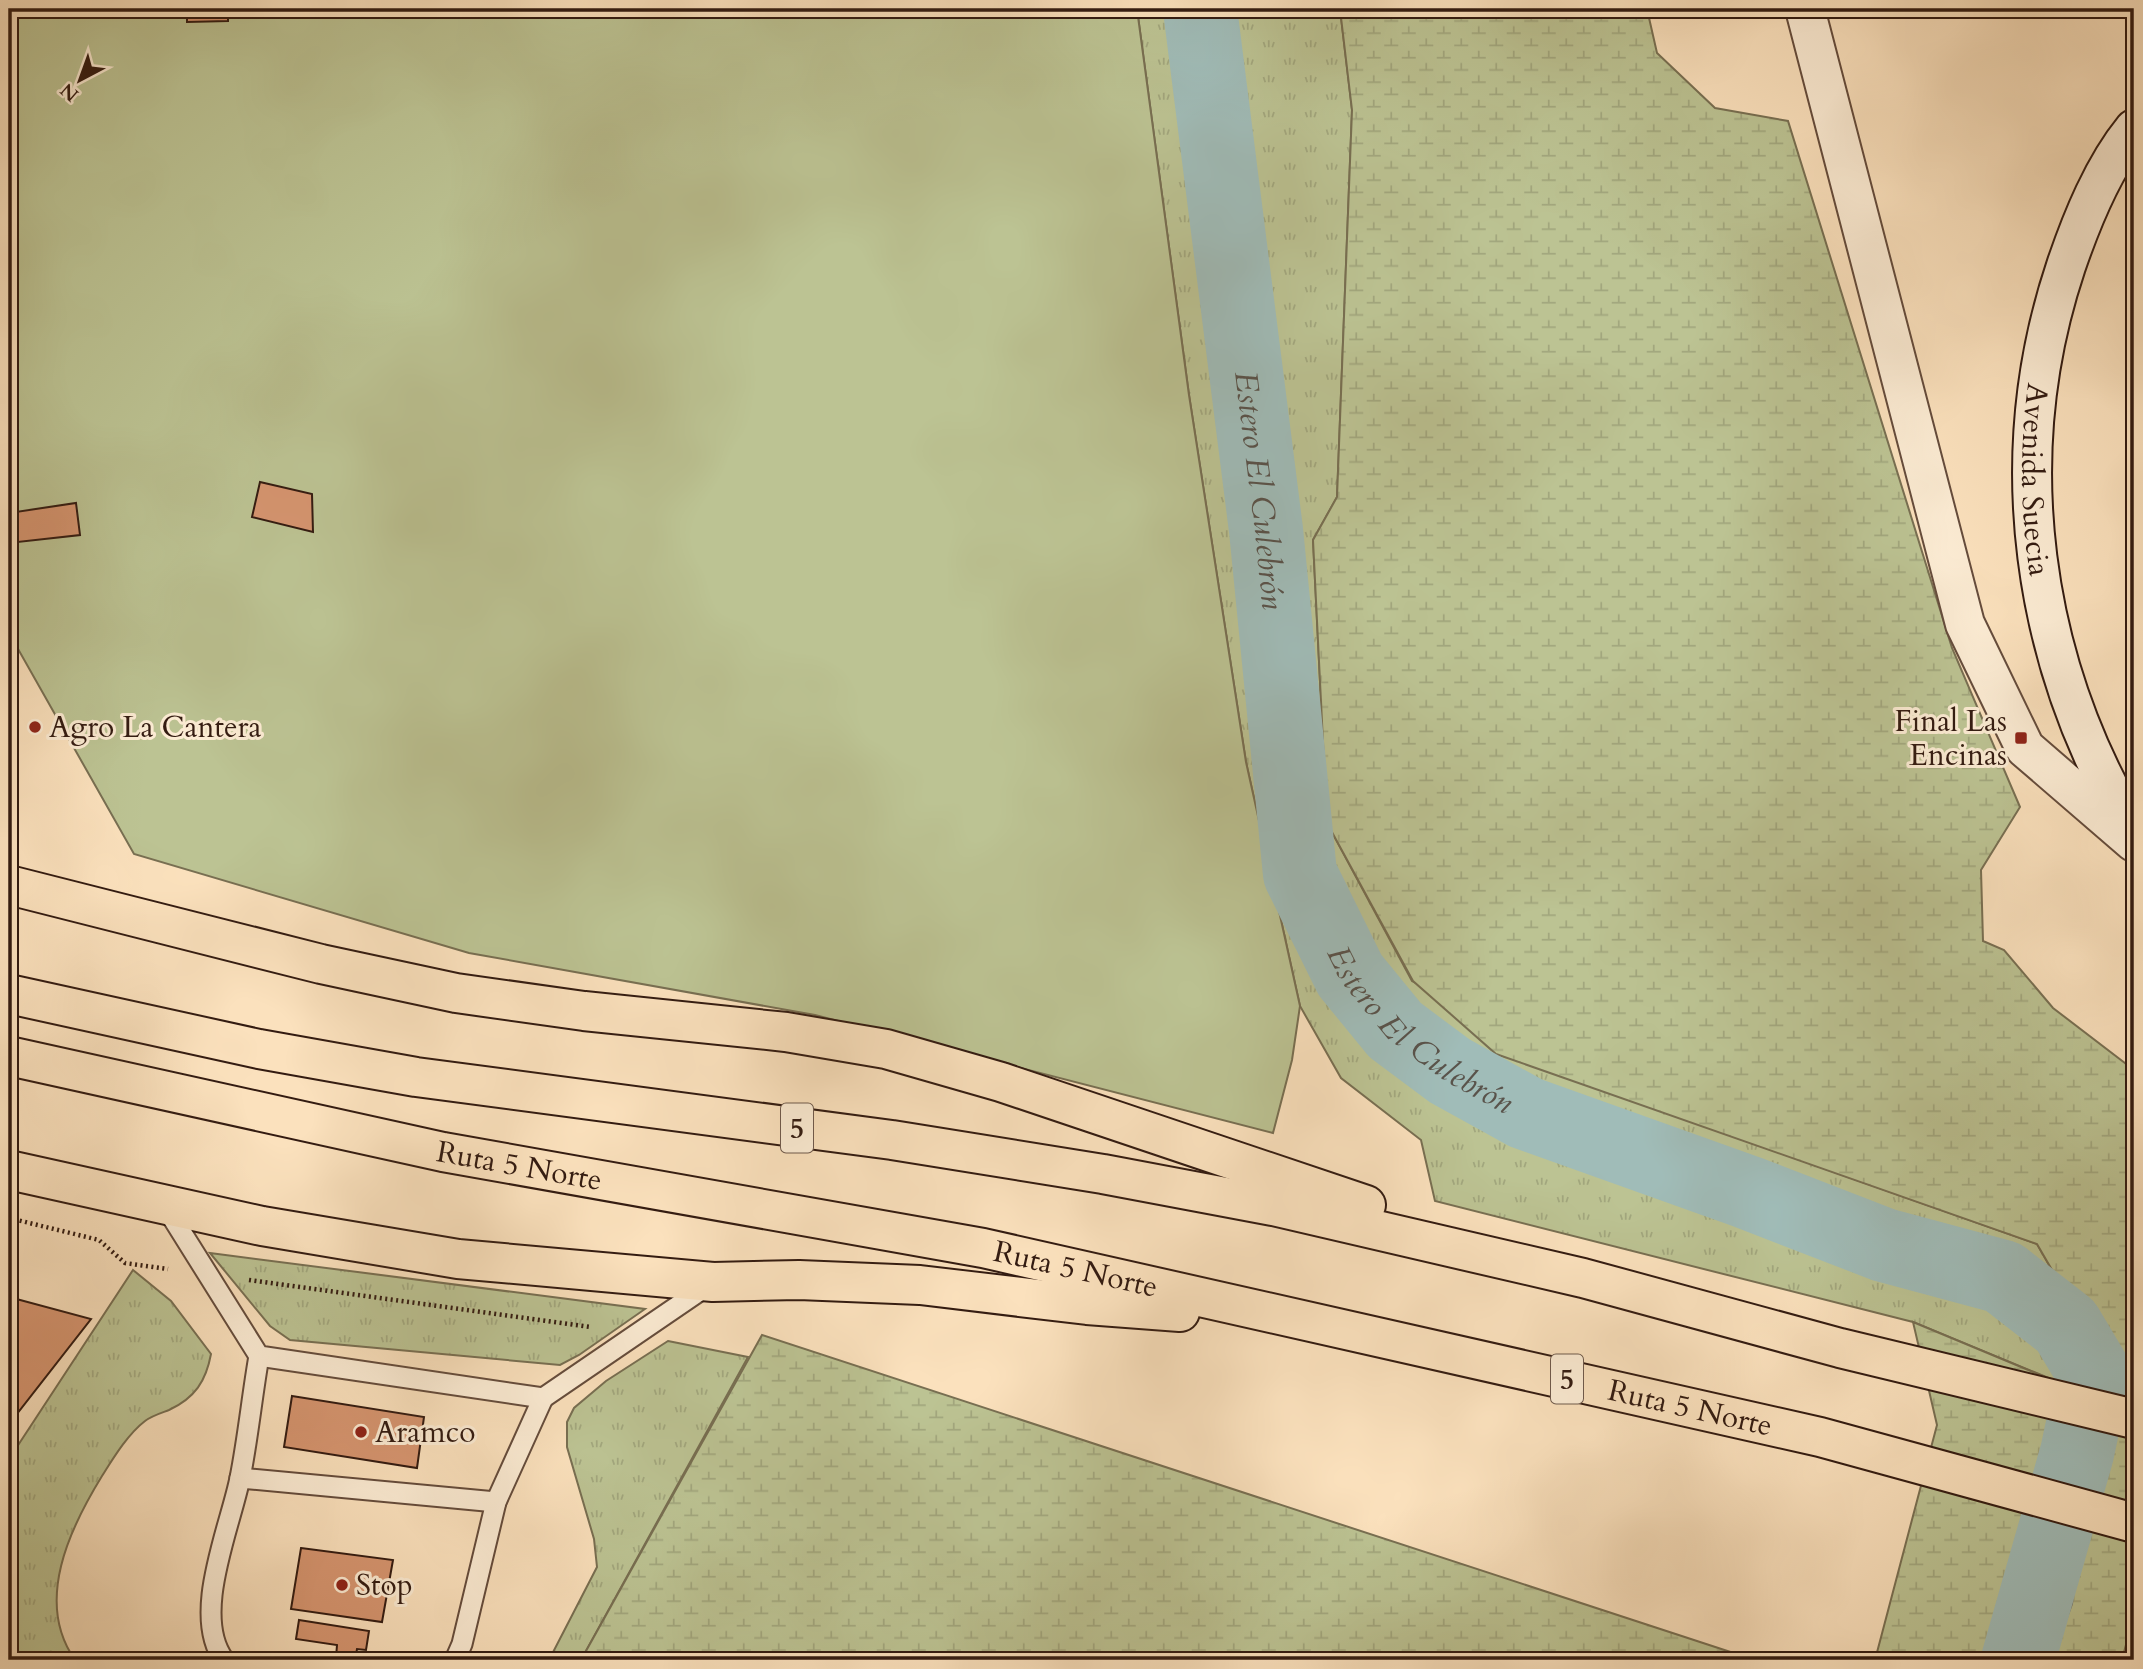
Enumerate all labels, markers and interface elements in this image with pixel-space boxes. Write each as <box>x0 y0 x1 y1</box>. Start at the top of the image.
north arrow <box>46 46 116 116</box>
text: N <box>54 77 84 107</box>
water label: Estero El Culebrón <box>1223 369 1295 612</box>
street label: Avenida Suecia <box>2011 381 2060 579</box>
place label: Final Las Encinas <box>1895 701 2007 776</box>
place label: Agro La Cantera <box>49 707 262 748</box>
marker: Agro La Cantera <box>27 719 43 735</box>
marker: Final Las Encinas <box>2013 730 2029 746</box>
water label: Estero El Culebrón <box>1316 938 1521 1125</box>
road number: 5 <box>781 1104 813 1152</box>
street label: Ruta 5 Norte <box>433 1131 605 1201</box>
street label: Ruta 5 Norte <box>990 1231 1162 1308</box>
road number: 5 <box>1551 1354 1583 1404</box>
street label: Ruta 5 Norte <box>1604 1370 1776 1447</box>
place label: Aramco <box>375 1412 476 1453</box>
marker: Aramco <box>353 1424 369 1440</box>
place label: Stop <box>356 1565 413 1606</box>
marker: Stop <box>334 1577 350 1593</box>

